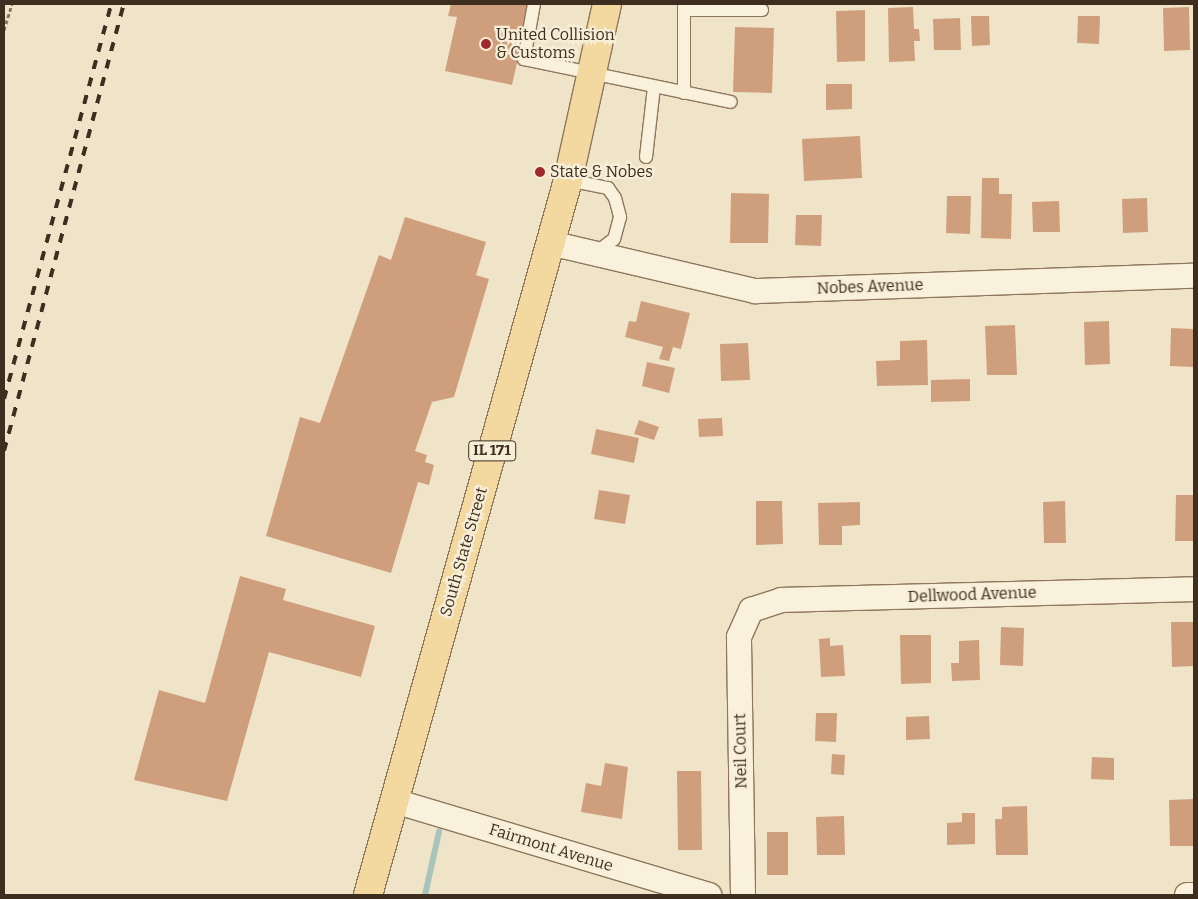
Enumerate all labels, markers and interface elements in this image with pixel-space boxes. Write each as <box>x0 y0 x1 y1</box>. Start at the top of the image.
place label: United Collision & Customs <box>496 25 615 63</box>
marker: United Collision & Customs <box>480 38 492 50</box>
place label: State & Nobes <box>550 162 653 182</box>
marker: State & Nobes <box>534 166 546 178</box>
street label: Nobes Avenue <box>816 276 924 298</box>
road number: IL 171 <box>467 438 517 464</box>
street label: South State Street <box>436 485 492 619</box>
street label: Dellwood Avenue <box>907 583 1037 607</box>
street label: Neil Court <box>731 713 751 789</box>
street label: Fairmont Avenue <box>487 820 615 876</box>

